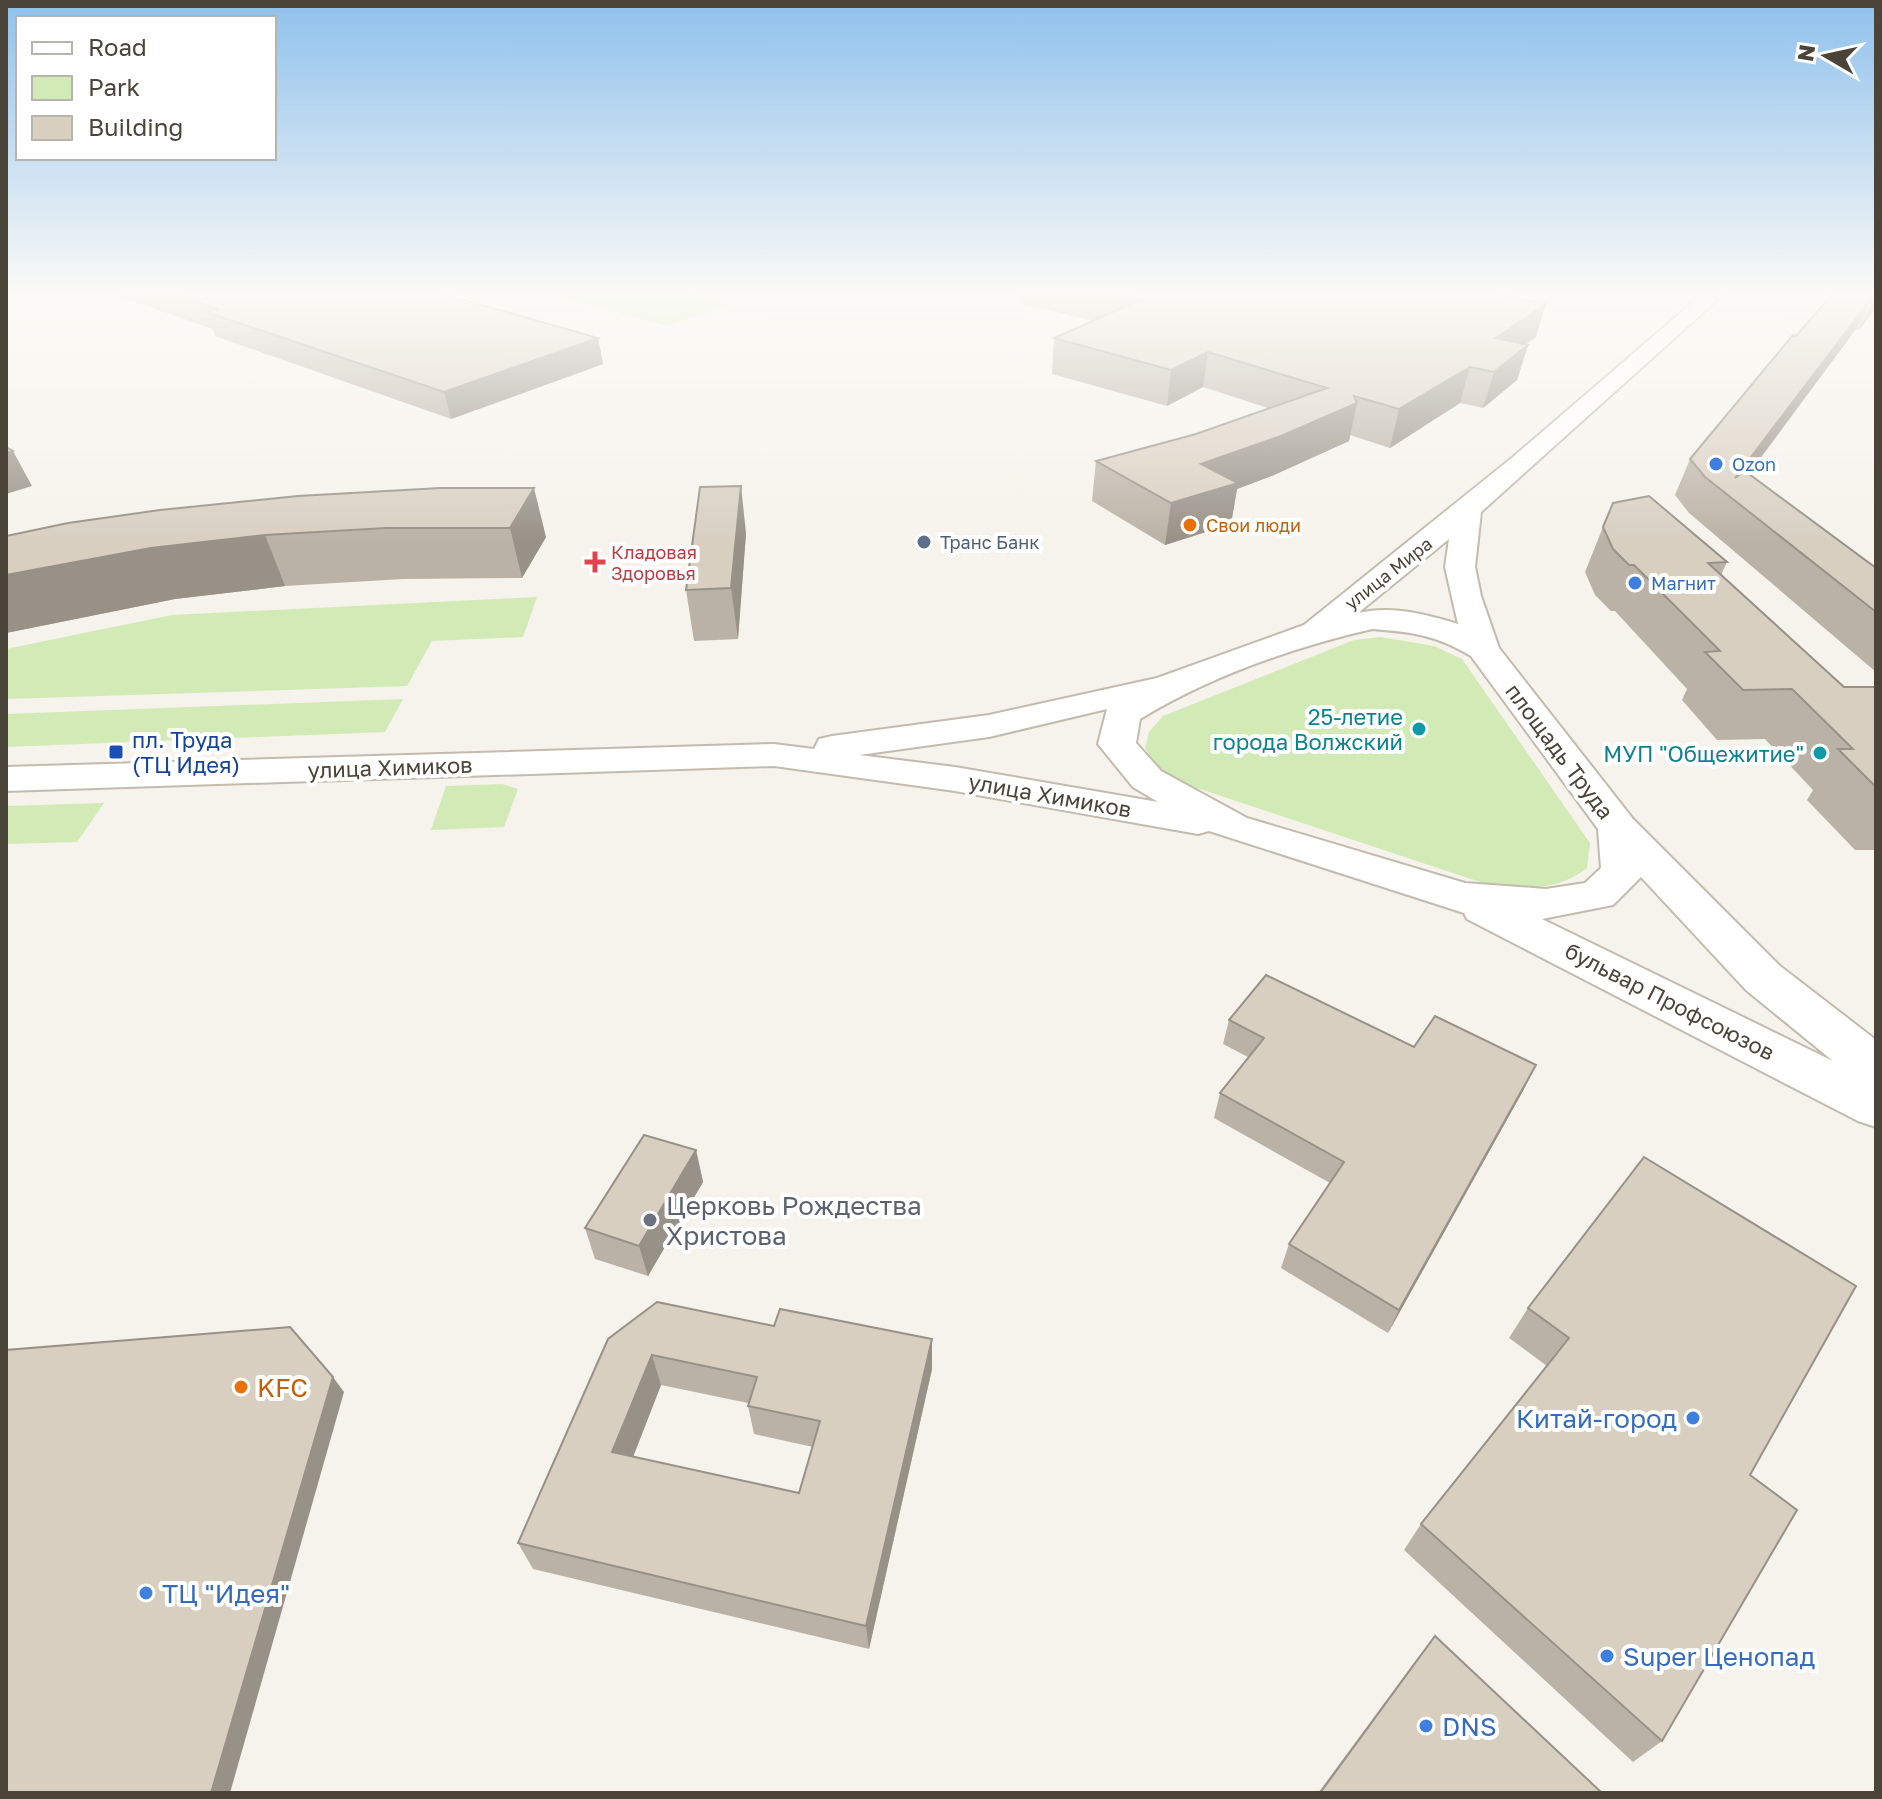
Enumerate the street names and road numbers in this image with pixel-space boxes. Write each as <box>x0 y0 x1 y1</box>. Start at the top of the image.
street label: улица Мира <box>1340 532 1436 614</box>
street label: площадь Труда <box>1500 678 1620 824</box>
street label: улица Химиков <box>307 751 473 783</box>
street label: улица Химиков <box>966 767 1134 823</box>
street label: бульвар Профсоюзов <box>1561 936 1779 1066</box>

